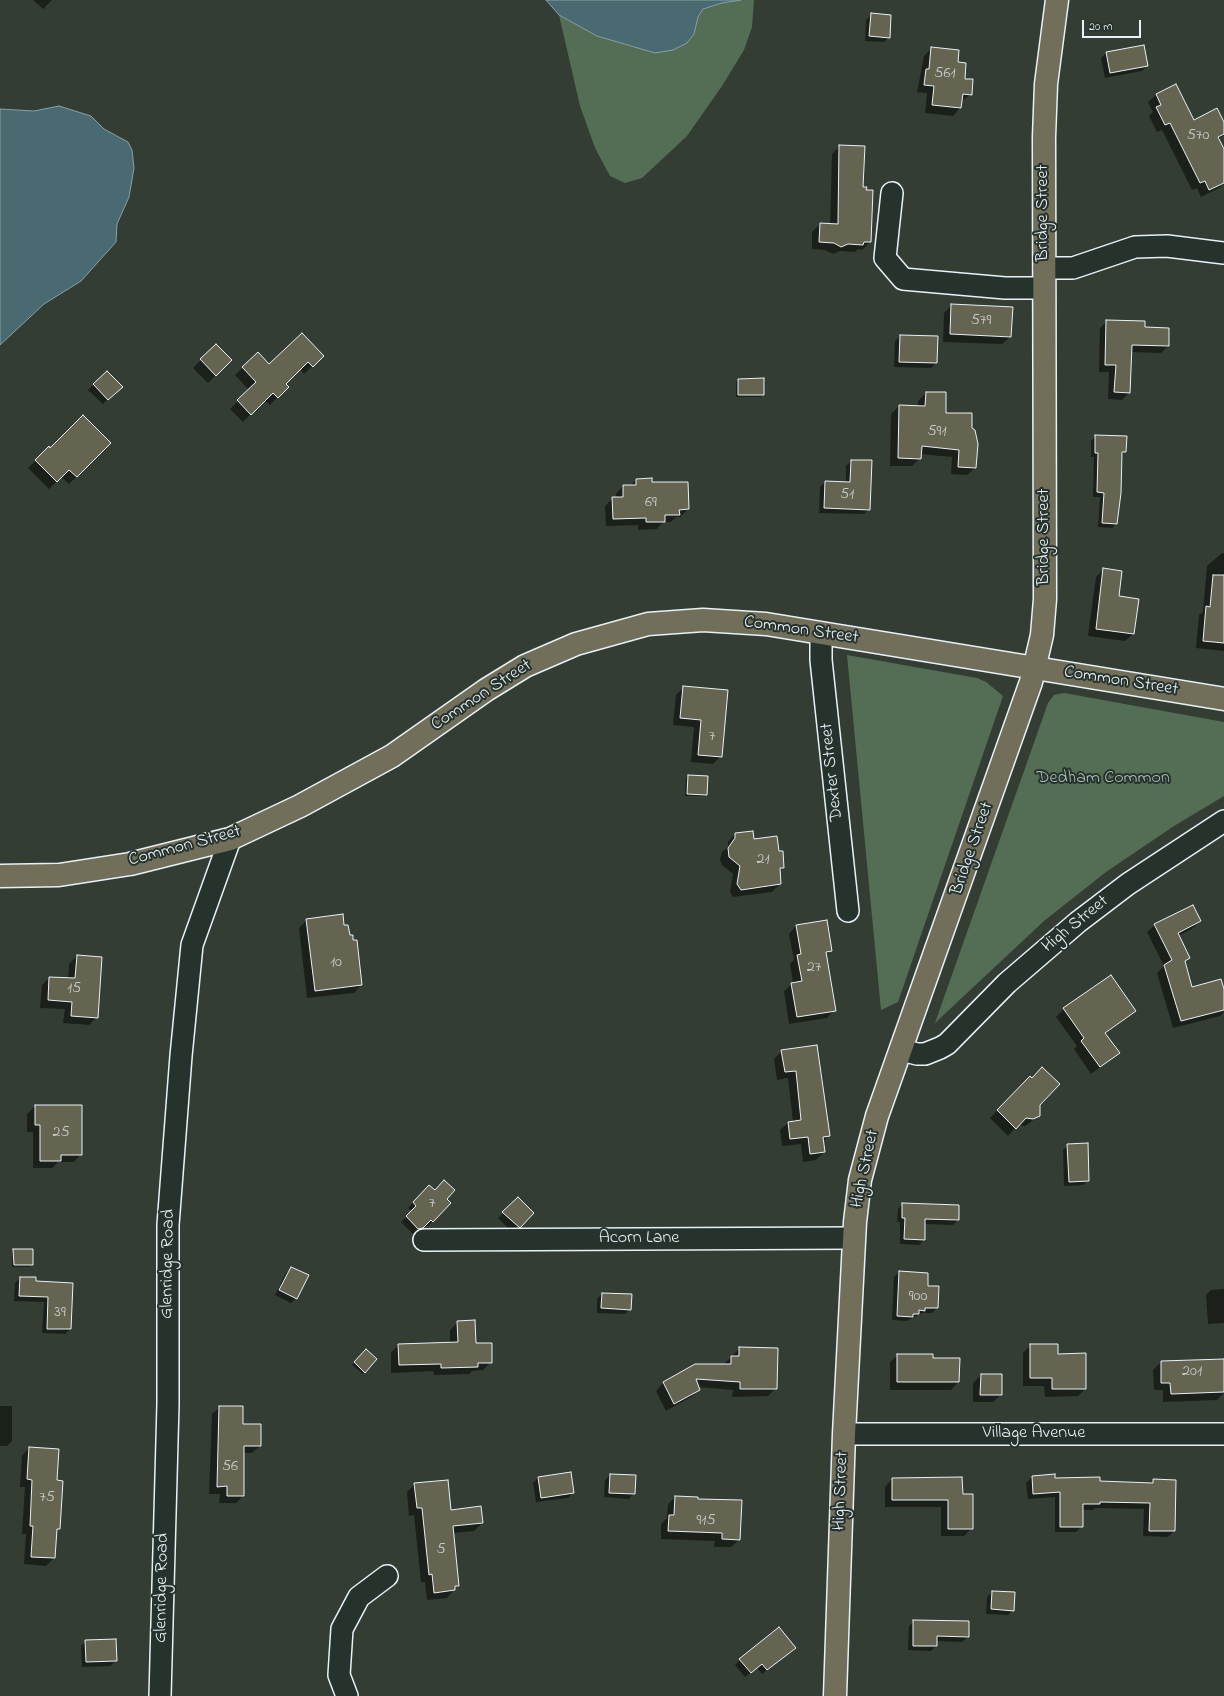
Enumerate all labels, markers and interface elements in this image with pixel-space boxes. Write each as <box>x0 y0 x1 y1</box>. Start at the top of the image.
scale bar <box>1084 12 1143 38</box>
text: 20 m <box>1089 18 1112 36</box>
house number: 561 <box>934 64 956 84</box>
house number: 570 <box>1187 126 1209 146</box>
street label: Bridge Street <box>1033 164 1055 262</box>
house number: 579 <box>971 311 991 331</box>
house number: 591 <box>927 422 947 442</box>
house number: 51 <box>840 485 854 505</box>
street label: Bridge Street <box>1034 488 1056 586</box>
house number: 69 <box>645 493 657 513</box>
street label: Common Street <box>742 612 860 650</box>
street label: Common Street <box>428 656 536 736</box>
street label: Common Street <box>1062 662 1180 702</box>
street label: Dexter Street <box>817 722 849 822</box>
house number: 7 <box>709 727 715 747</box>
park label: Dedham Common <box>1036 768 1170 790</box>
street label: Bridge Street <box>947 800 999 898</box>
street label: Common Street <box>127 822 243 872</box>
house number: 21 <box>756 850 770 870</box>
street label: High Street <box>1038 892 1114 958</box>
house number: 10 <box>330 953 342 973</box>
house number: 27 <box>807 958 821 978</box>
house number: 15 <box>67 979 81 999</box>
house number: 25 <box>52 1123 70 1143</box>
street label: High Street <box>847 1128 885 1210</box>
house number: 7 <box>429 1194 435 1214</box>
street label: Glenridge Road <box>157 1209 181 1319</box>
street label: Acorn Lane <box>599 1228 679 1250</box>
house number: 900 <box>909 1287 927 1307</box>
house number: 39 <box>54 1303 66 1323</box>
house number: 201 <box>1182 1362 1202 1382</box>
street label: Village Avenue <box>983 1423 1085 1445</box>
street label: High Street <box>830 1451 854 1531</box>
house number: 56 <box>222 1457 238 1477</box>
house number: 75 <box>39 1488 55 1508</box>
house number: 915 <box>696 1511 716 1531</box>
street label: Glenridge Road <box>151 1533 175 1643</box>
house number: 5 <box>436 1540 446 1560</box>

